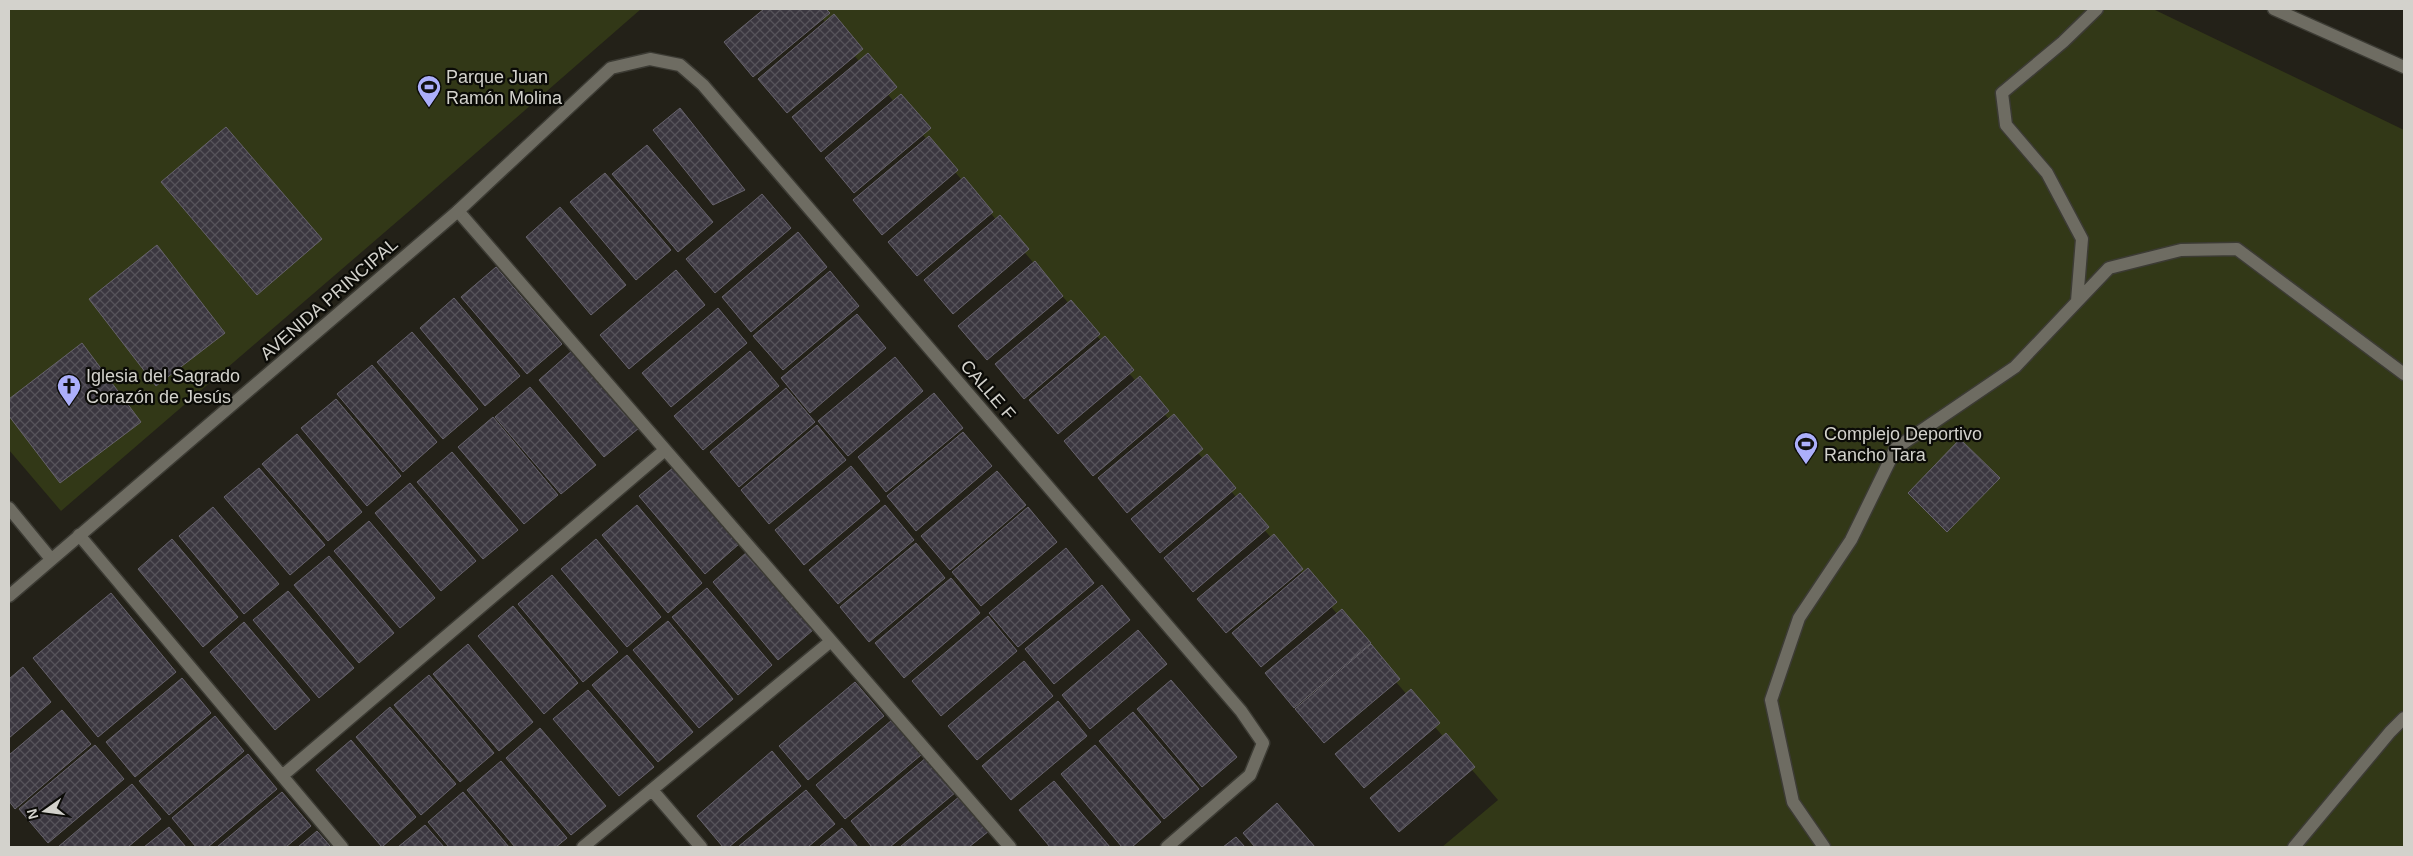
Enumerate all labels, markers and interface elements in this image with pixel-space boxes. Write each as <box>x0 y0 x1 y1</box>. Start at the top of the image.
place label: Parque Juan Ramón Molina <box>446 67 563 108</box>
sports icon: Parque Juan Ramón Molina <box>416 74 442 108</box>
street label: AVENIDA PRINCIPAL <box>256 234 402 364</box>
street label: CALLE F <box>956 356 1020 424</box>
place label: Iglesia del Sagrado Corazón de Jesús <box>86 366 240 407</box>
church icon: Iglesia del Sagrado Corazón de Jesús <box>56 373 82 407</box>
place label: Complejo Deportivo Rancho Tara <box>1824 424 1982 465</box>
sports icon: Complejo Deportivo Rancho Tara <box>1793 431 1819 465</box>
north arrow <box>20 786 70 836</box>
text: N <box>23 807 41 821</box>

